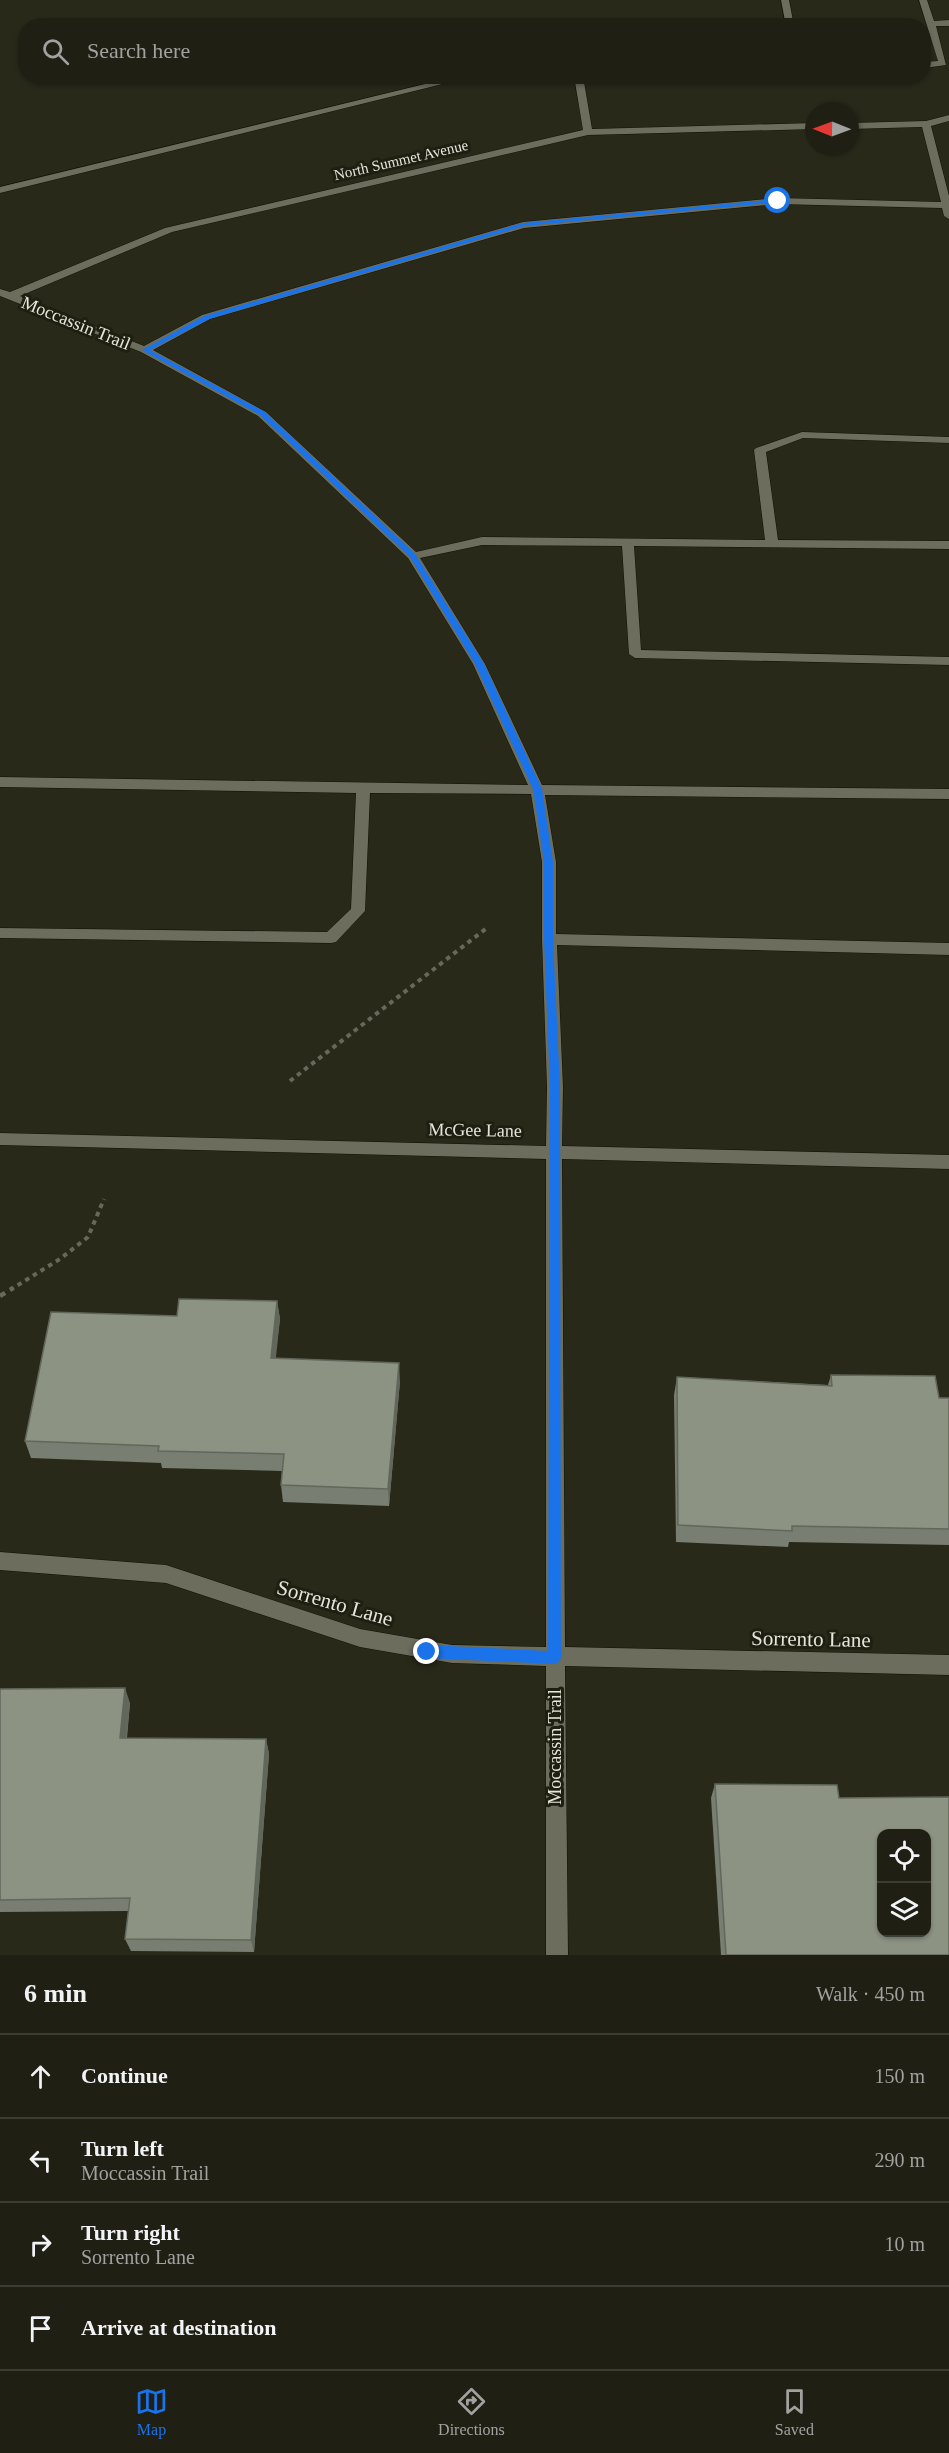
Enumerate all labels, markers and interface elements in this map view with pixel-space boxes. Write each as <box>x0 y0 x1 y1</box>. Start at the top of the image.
search box <box>18 18 931 84</box>
icon: search <box>39 35 72 68</box>
text: Search here <box>87 38 190 63</box>
north arrow <box>805 102 859 156</box>
street label: North Summet Avenue <box>332 137 470 183</box>
route start <box>764 187 790 213</box>
street label: Moccassin Trail <box>19 292 133 354</box>
street label: McGee Lane <box>428 1119 522 1141</box>
street label: Sorrento Lane <box>274 1575 396 1631</box>
street label: Sorrento Lane <box>751 1626 871 1652</box>
route end <box>413 1638 439 1664</box>
street label: Moccassin Trail <box>545 1689 565 1805</box>
map controls <box>877 1829 931 1937</box>
button: locate <box>877 1829 931 1883</box>
button: layers <box>877 1883 931 1937</box>
text: 6 min <box>24 1979 87 2008</box>
text: Walk · 450 m <box>816 1983 925 2005</box>
icon: ahead <box>24 2060 57 2093</box>
text: Continue <box>81 2063 168 2088</box>
text: 150 m <box>874 2065 925 2087</box>
text: Turn left <box>81 2136 164 2161</box>
icon: left <box>24 2144 57 2177</box>
text: 290 m <box>874 2149 925 2171</box>
text: Moccassin Trail <box>81 2162 209 2184</box>
text: Turn right <box>81 2220 180 2245</box>
icon: right <box>24 2228 57 2261</box>
text: 10 m <box>884 2233 925 2255</box>
text: Sorrento Lane <box>81 2246 195 2268</box>
icon: arrive <box>24 2312 57 2345</box>
text: Arrive at destination <box>81 2315 277 2340</box>
tab: Map <box>135 2385 168 2439</box>
tab: Directions <box>438 2385 505 2439</box>
tab: Saved <box>775 2385 814 2439</box>

